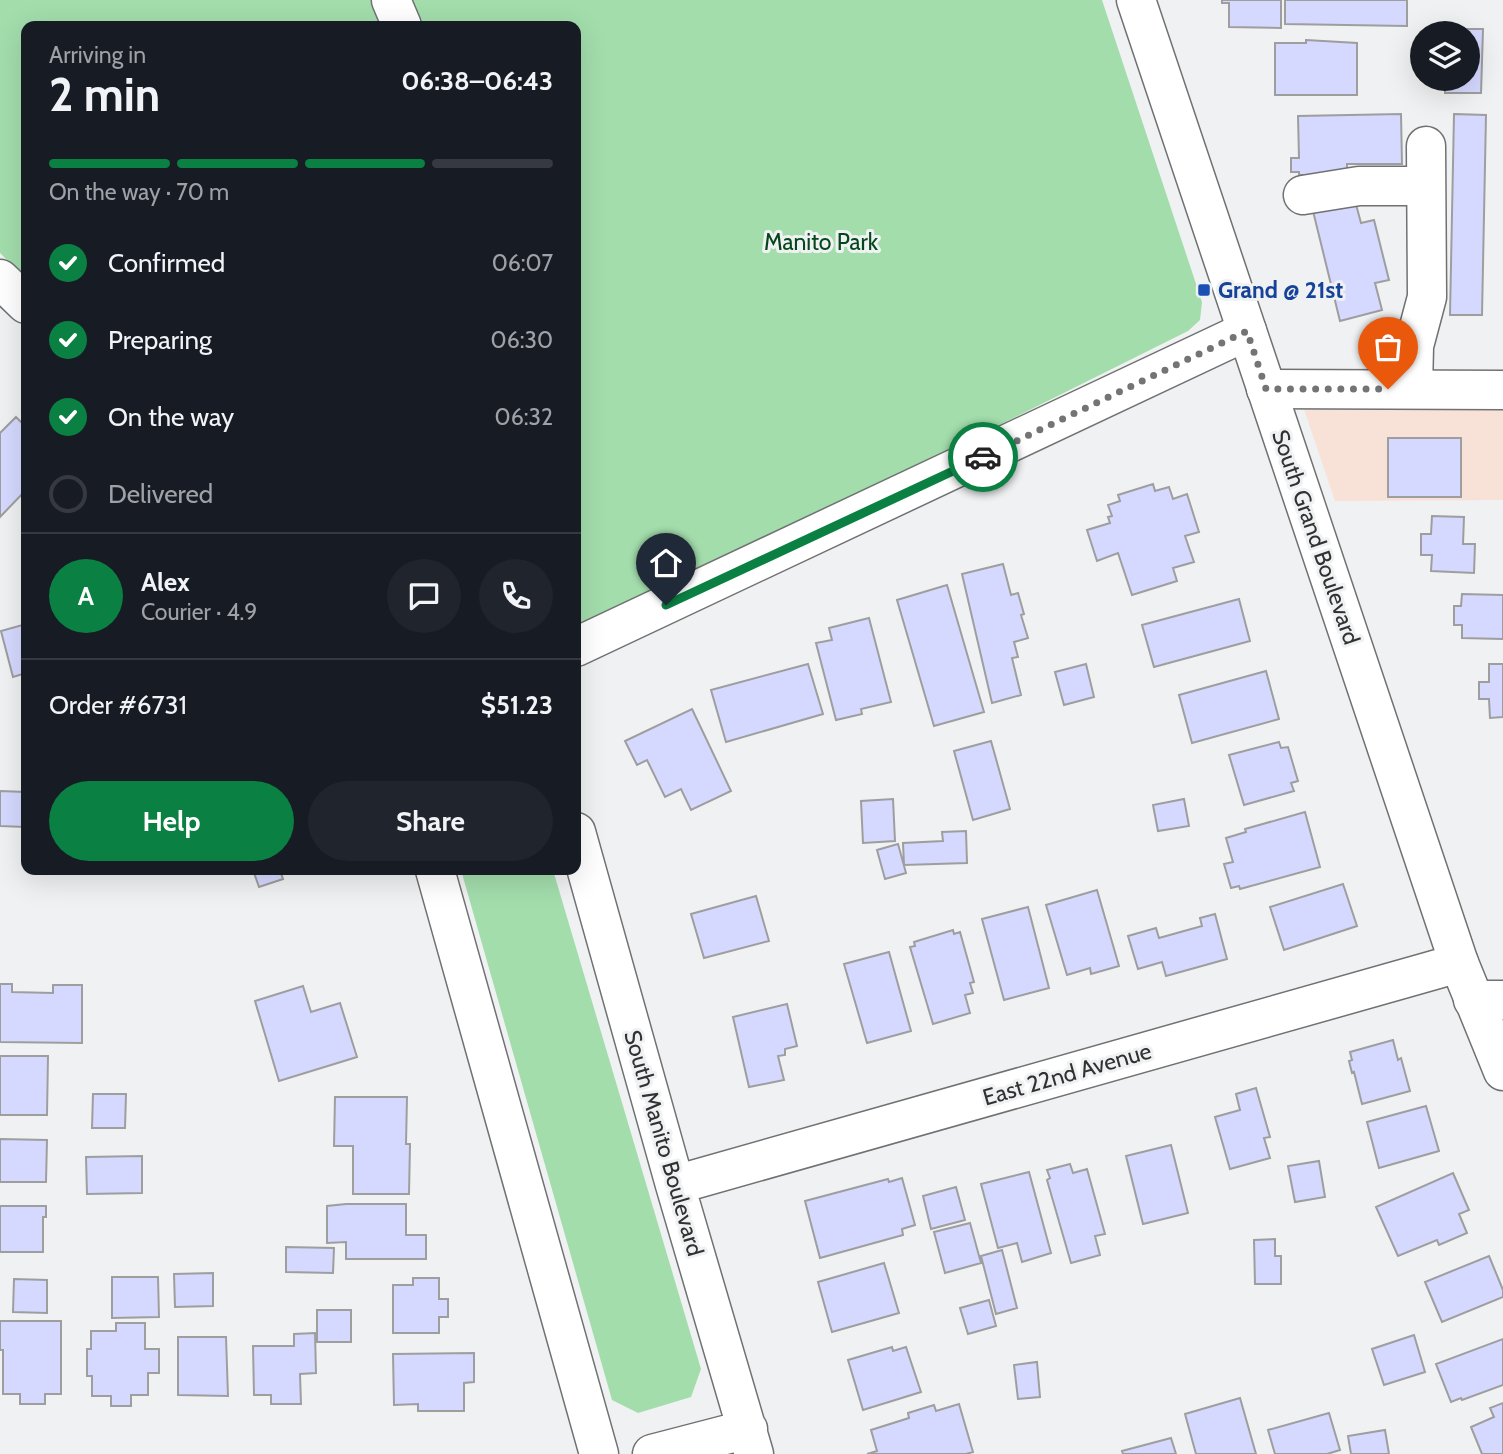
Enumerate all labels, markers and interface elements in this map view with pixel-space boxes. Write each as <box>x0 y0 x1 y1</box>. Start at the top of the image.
map controls <box>1410 21 1480 91</box>
button: layers <box>1410 21 1480 91</box>
text: Arriving in <box>49 41 146 69</box>
text: 06:38–06:43 <box>401 65 553 97</box>
text: 2 min <box>49 67 160 123</box>
text: On the way · 70 m <box>49 178 229 206</box>
park label: Manito Park <box>764 228 879 256</box>
icon: check <box>49 244 87 282</box>
text: Confirmed <box>108 247 225 279</box>
text: 06:07 <box>492 249 553 277</box>
place label: Grand @ 21st <box>1218 276 1343 304</box>
marker: Grand @ 21st <box>1196 282 1212 298</box>
pin <box>1358 317 1418 389</box>
icon: check <box>49 321 87 359</box>
text: Preparing <box>108 324 212 356</box>
text: 06:30 <box>491 326 553 354</box>
icon: bag <box>1369 328 1407 366</box>
icon: check <box>49 398 87 436</box>
text: On the way <box>108 401 234 433</box>
text: 06:32 <box>495 403 553 431</box>
courier <box>948 422 1018 492</box>
street label: South Grand Boulevard <box>1266 426 1366 648</box>
icon: car <box>964 438 1002 476</box>
text: Delivered <box>108 478 213 510</box>
pin <box>636 533 696 605</box>
icon: home <box>647 544 685 582</box>
button: chat <box>387 559 461 633</box>
button: phone <box>479 559 553 633</box>
text: Alex <box>141 566 190 598</box>
text: A <box>78 580 94 612</box>
text: Courier · 4.9 <box>141 598 257 626</box>
text: Order #6731 <box>49 689 187 721</box>
text: $51.23 <box>481 689 553 721</box>
button: Help <box>49 781 294 861</box>
button: Share <box>308 781 553 861</box>
street label: South Manito Boulevard <box>618 1027 710 1259</box>
street label: East 22nd Avenue <box>979 1036 1155 1111</box>

